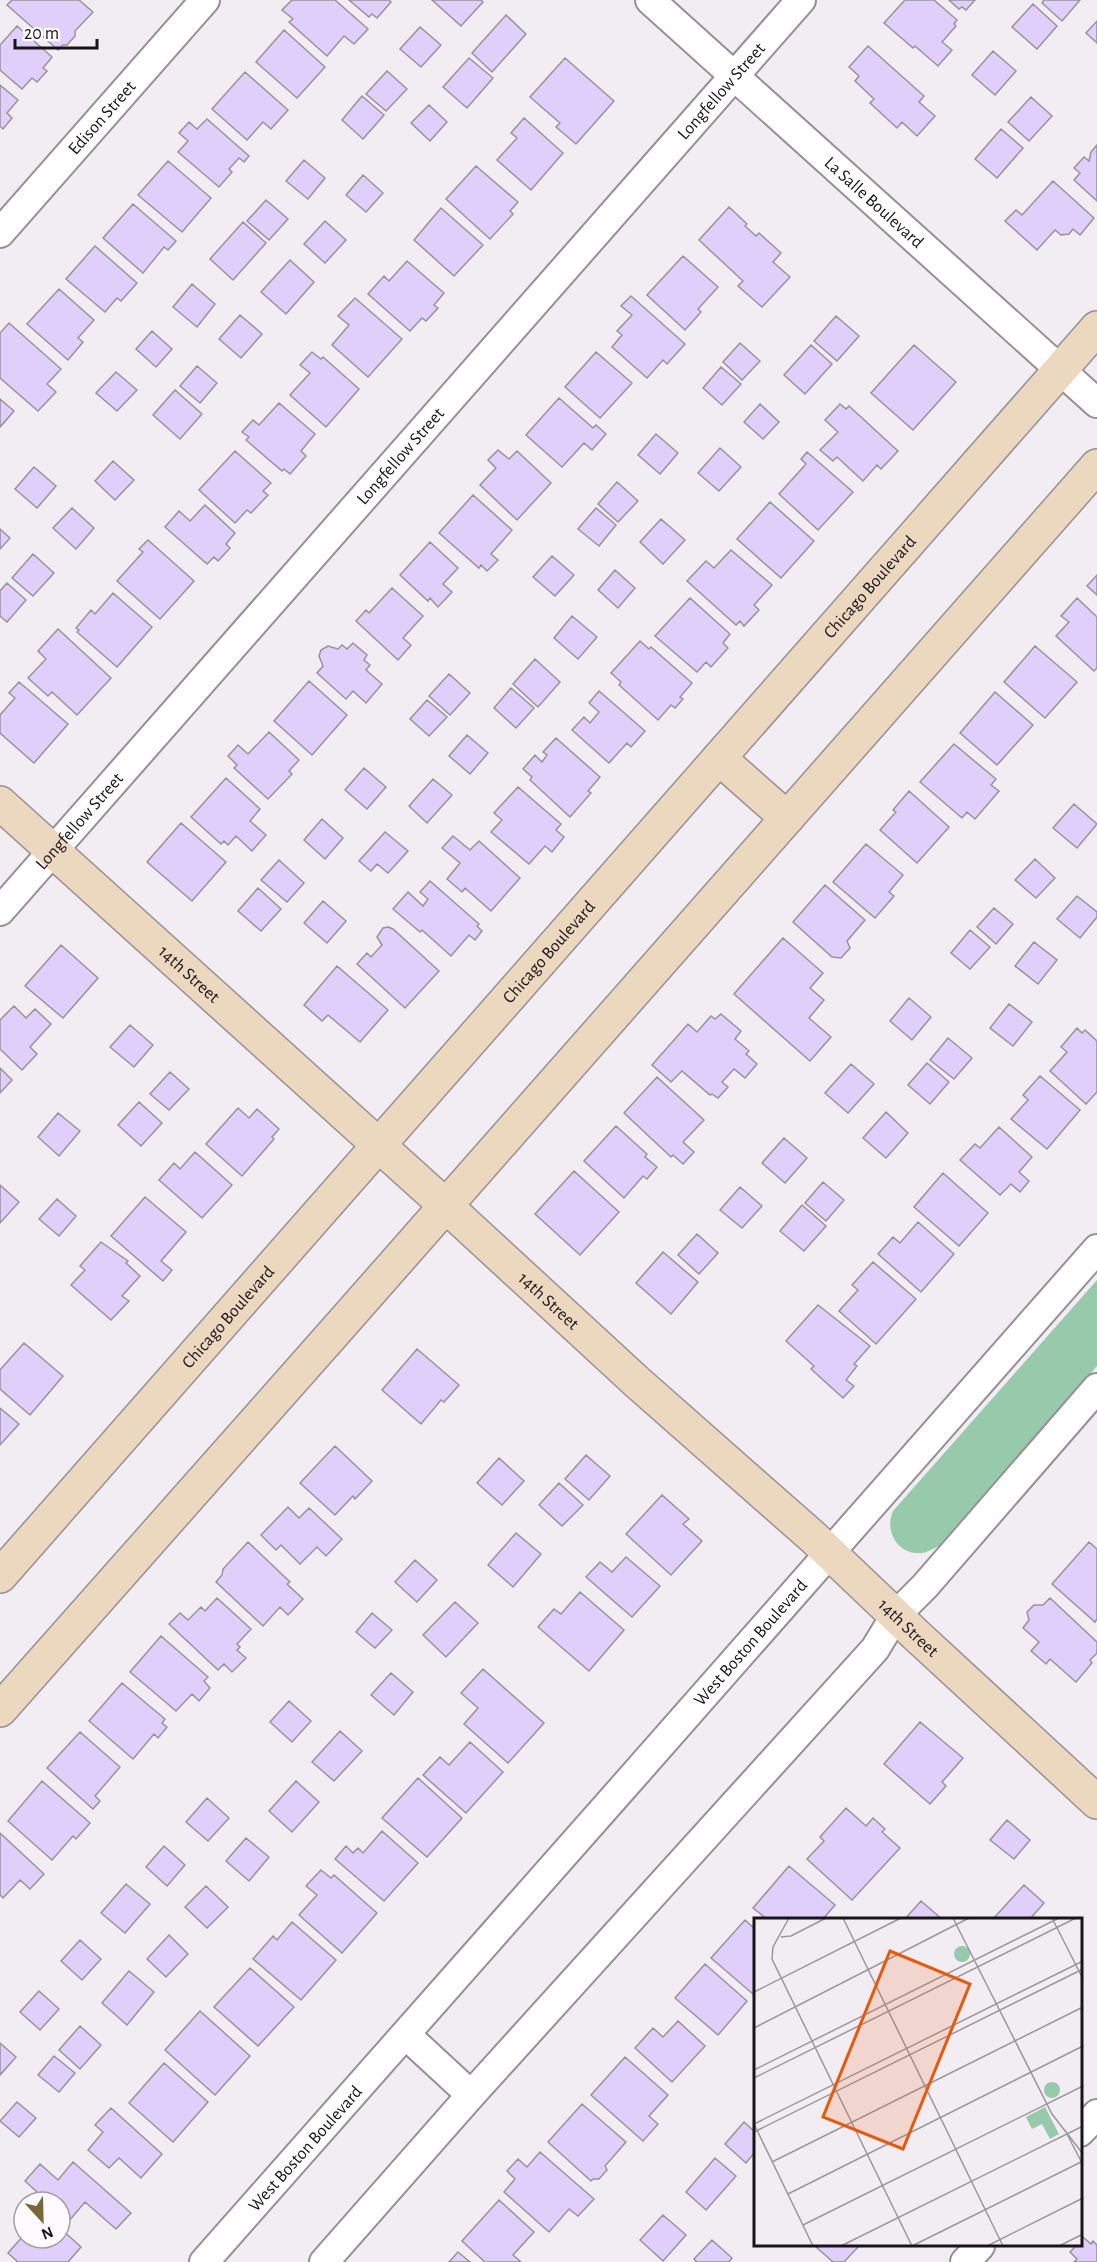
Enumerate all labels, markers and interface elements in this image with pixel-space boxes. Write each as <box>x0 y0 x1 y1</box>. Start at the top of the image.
scale bar <box>15 12 98 50</box>
text: 20 m <box>24 25 59 43</box>
street label: Longfellow Street <box>675 39 769 144</box>
street label: Edison Street <box>65 77 140 159</box>
street label: La Salle Boulevard <box>821 154 927 252</box>
street label: Longfellow Street <box>354 404 448 508</box>
street label: Chicago Boulevard <box>821 533 920 642</box>
street label: Longfellow Street <box>33 769 127 873</box>
street label: Chicago Boulevard <box>500 898 599 1007</box>
street label: 14th Street <box>155 943 223 1007</box>
street label: Chicago Boulevard <box>179 1263 278 1372</box>
street label: 14th Street <box>514 1269 582 1334</box>
street label: West Boston Boulevard <box>691 1577 811 1710</box>
street label: 14th Street <box>874 1596 942 1661</box>
inset map <box>754 1918 1082 2247</box>
street label: West Boston Boulevard <box>245 2083 366 2215</box>
north arrow <box>12 2190 72 2250</box>
text: N <box>39 2223 55 2242</box>

